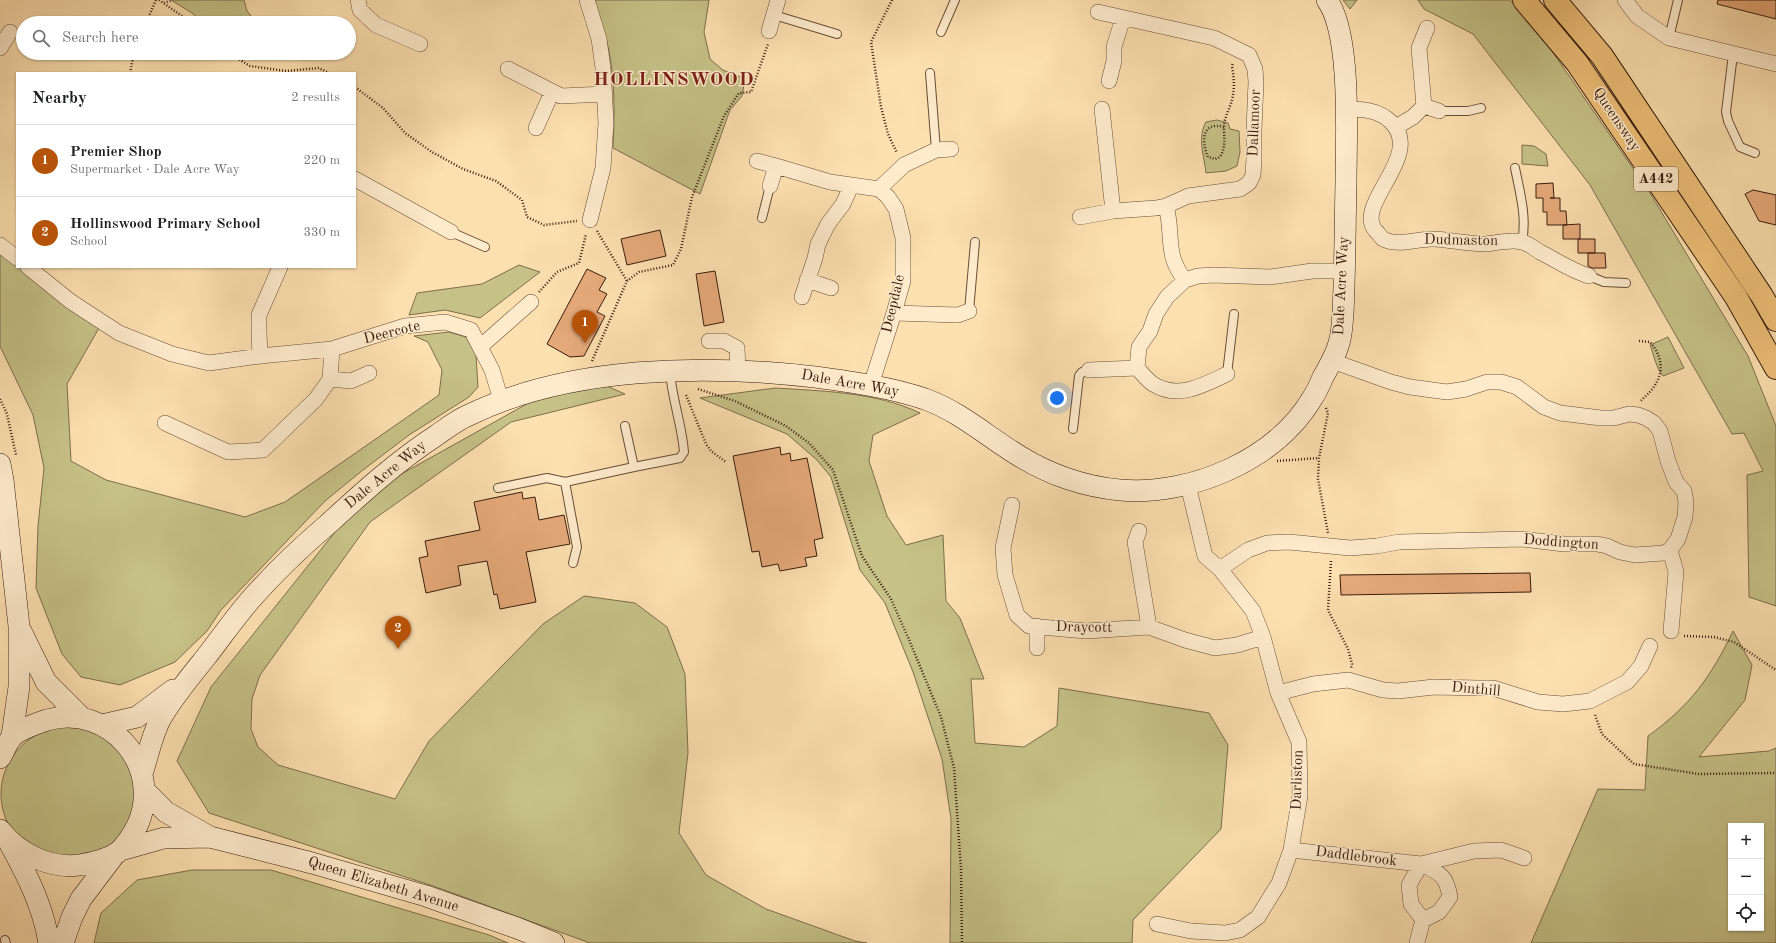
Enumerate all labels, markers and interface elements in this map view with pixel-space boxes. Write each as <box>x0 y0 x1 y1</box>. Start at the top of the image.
search box <box>16 16 356 60</box>
icon: search <box>30 27 52 49</box>
text: Search here <box>62 31 139 46</box>
district label: HOLLINSWOOD <box>593 71 755 90</box>
street label: Queensway <box>1589 85 1643 155</box>
street label: Dallamoor <box>1246 89 1264 157</box>
text: Nearby <box>32 90 87 107</box>
text: 2 results <box>291 91 340 104</box>
text: Premier Shop <box>70 145 162 160</box>
text: 1 <box>41 154 49 167</box>
text: 220 m <box>303 154 340 167</box>
text: Supermarket · Dale Acre Way <box>70 163 240 176</box>
road number: A442 <box>1634 167 1678 191</box>
text: Hollinswood Primary School <box>70 217 261 232</box>
text: 2 <box>41 226 49 239</box>
text: 330 m <box>303 226 340 239</box>
street label: Dudmaston <box>1424 233 1498 249</box>
text: School <box>70 235 107 248</box>
street label: Dale Acre Way <box>1332 236 1352 336</box>
street label: Deepdale <box>880 273 908 335</box>
pin: 1 <box>572 310 598 343</box>
street label: Deercote <box>362 319 422 347</box>
street label: Dale Acre Way <box>800 368 900 400</box>
your location <box>1047 388 1067 408</box>
street label: Dale Acre Way <box>343 438 429 512</box>
street label: Doddington <box>1523 533 1599 553</box>
pin: 2 <box>385 616 411 649</box>
street label: Draycott <box>1056 620 1112 636</box>
street label: Dinthill <box>1451 680 1501 700</box>
street label: Darliston <box>1289 749 1307 811</box>
map controls <box>1728 823 1764 931</box>
button: + <box>1728 823 1764 859</box>
street label: Daddlebrook <box>1314 845 1398 869</box>
street label: Queen Elizabeth Avenue <box>306 855 460 915</box>
button: − <box>1728 859 1764 895</box>
button: locate <box>1728 895 1764 931</box>

